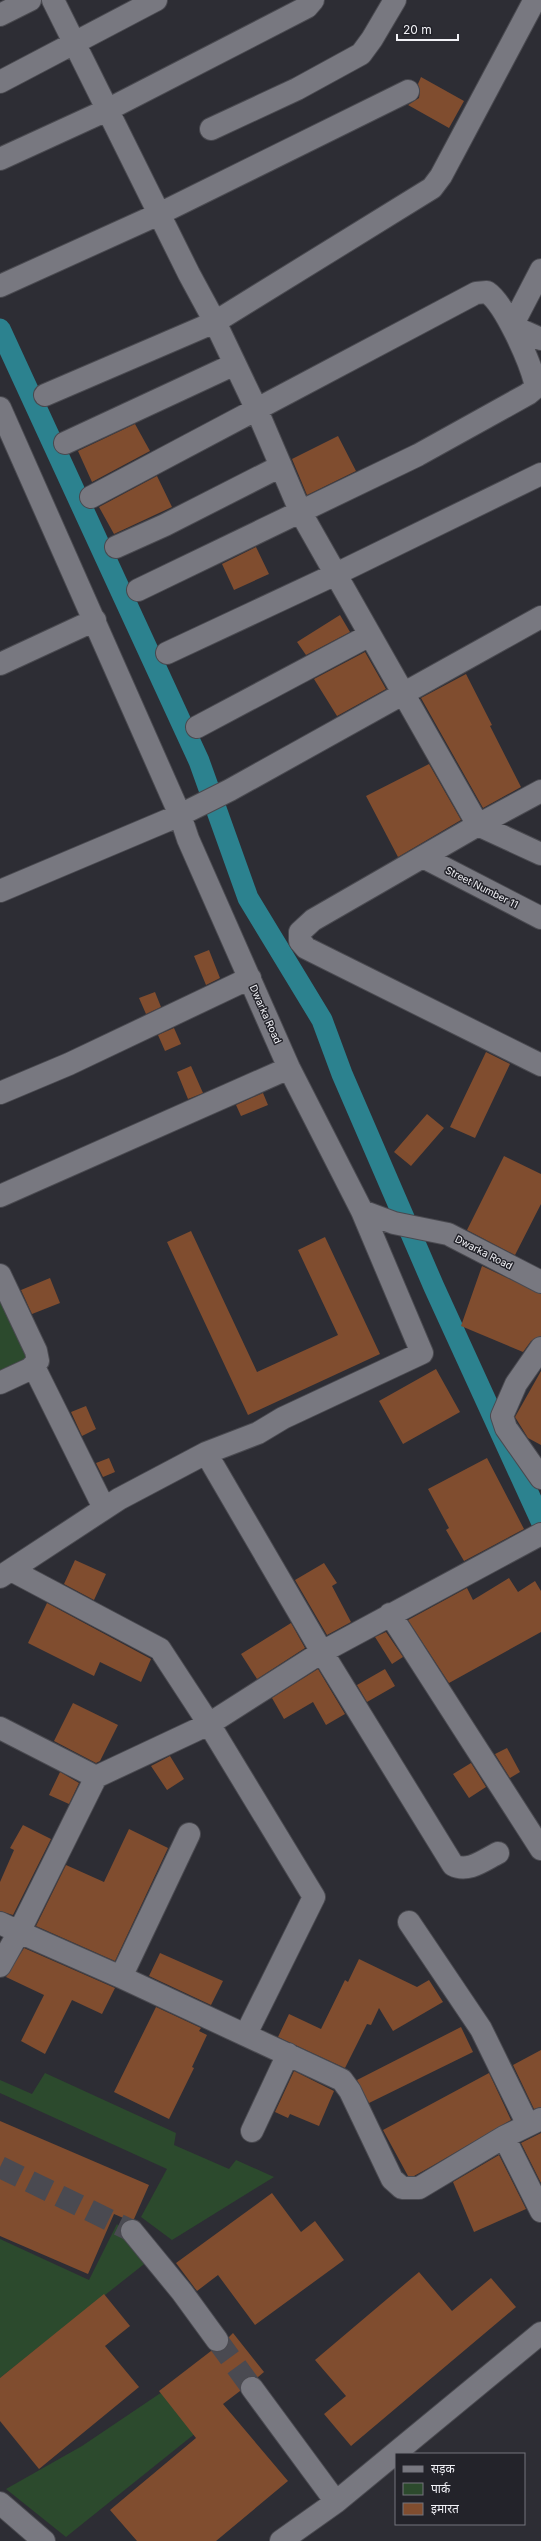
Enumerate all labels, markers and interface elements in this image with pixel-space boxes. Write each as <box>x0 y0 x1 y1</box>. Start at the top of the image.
scale bar <box>397 16 458 42</box>
text: 20 m <box>403 22 432 37</box>
street label: Street Number 11 <box>444 864 520 910</box>
street label: Dwarka Road <box>248 983 284 1045</box>
street label: Dwarka Road <box>453 1232 515 1272</box>
legend <box>395 2453 525 2525</box>
text: सड़क <box>431 2461 456 2476</box>
text: पार्क <box>431 2481 451 2496</box>
text: इमारत <box>431 2501 460 2516</box>

